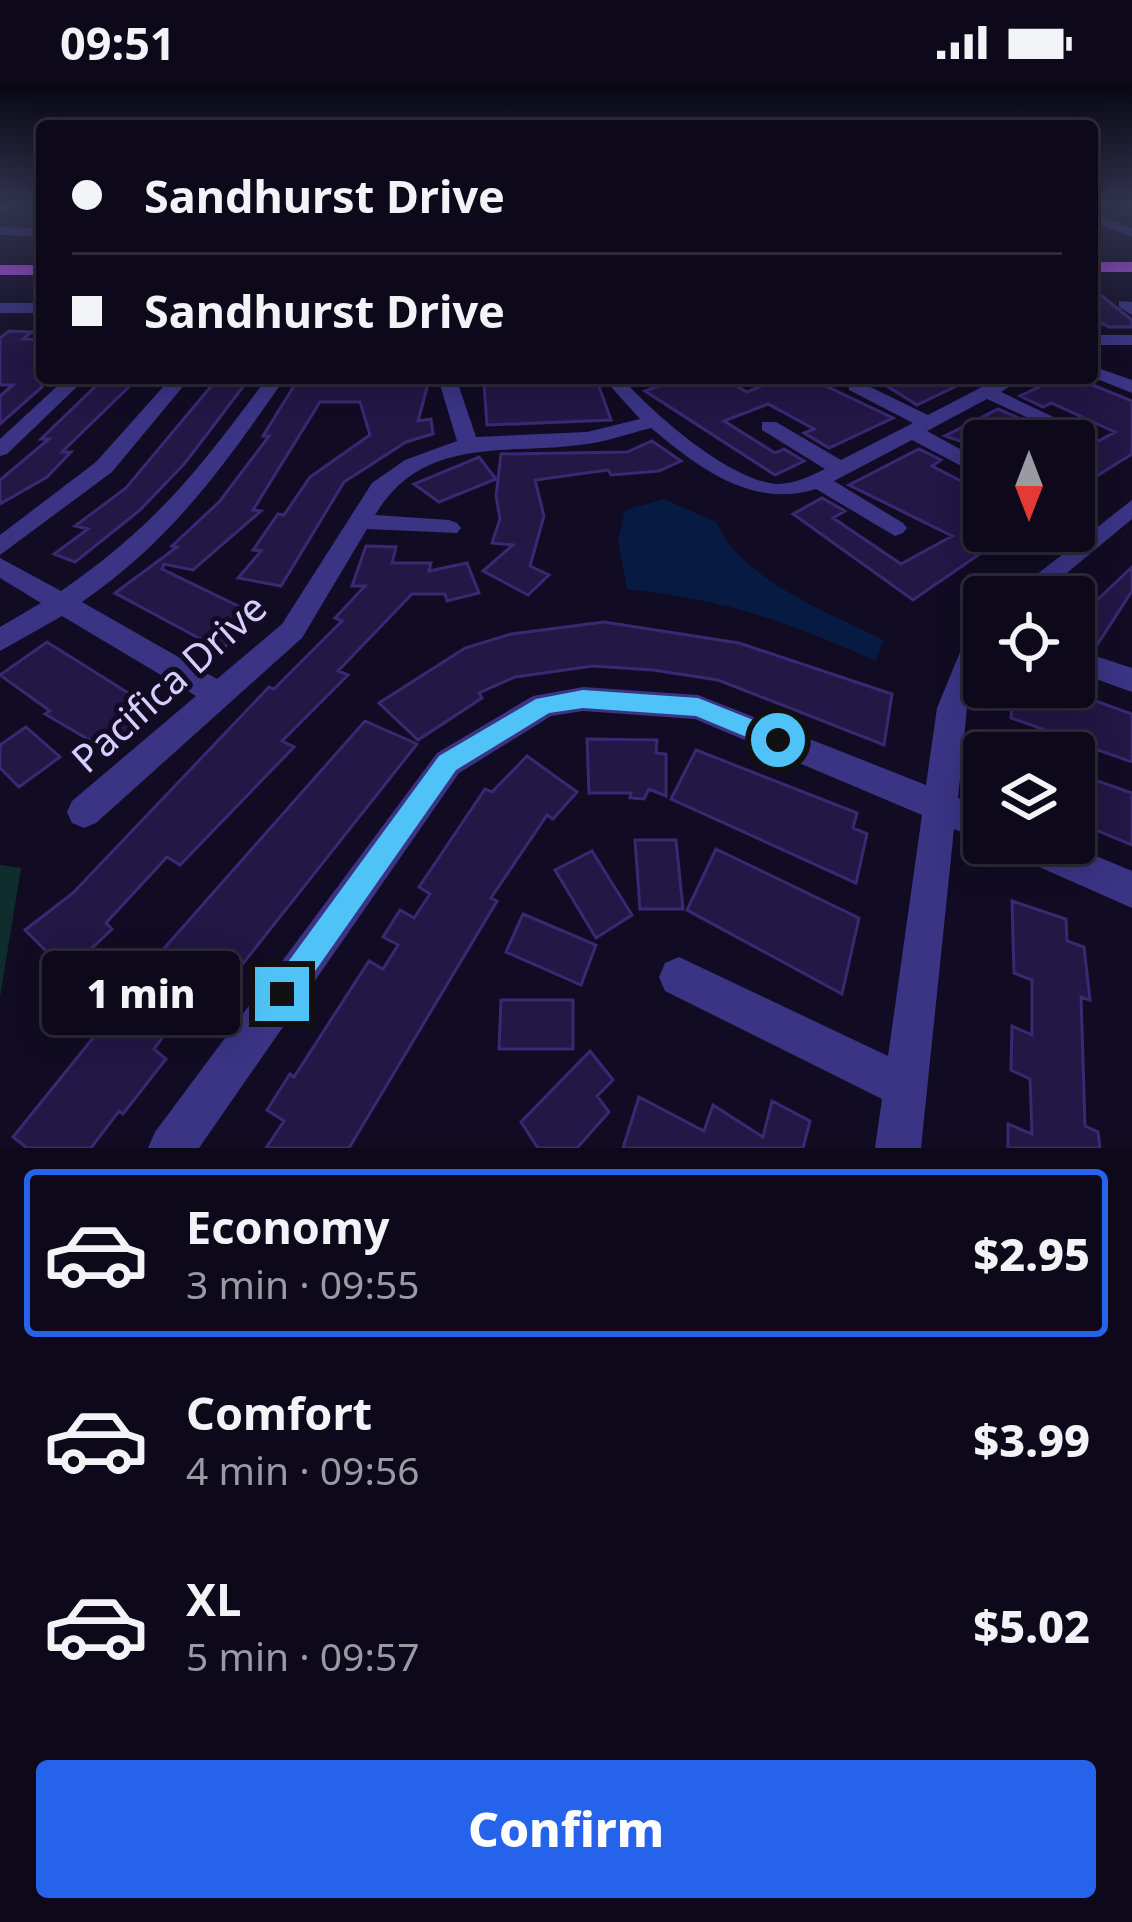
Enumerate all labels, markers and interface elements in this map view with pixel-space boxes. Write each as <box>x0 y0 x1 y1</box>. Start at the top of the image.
text: 09:51 <box>60 12 176 73</box>
text: Sandhurst Drive <box>144 165 505 226</box>
text: Sandhurst Drive <box>144 280 505 341</box>
north arrow <box>963 420 1095 552</box>
map controls <box>963 420 1095 864</box>
button: locate <box>963 576 1095 708</box>
street label: Pacifica Drive <box>59 580 277 784</box>
route start <box>751 713 805 767</box>
button: layers <box>963 732 1095 864</box>
callout: 1 min <box>42 952 240 1036</box>
text: 1 min <box>87 966 195 1019</box>
route end <box>255 967 309 1021</box>
text: Economy <box>186 1196 390 1257</box>
icon: car <box>42 1199 150 1307</box>
text: $2.95 <box>973 1223 1090 1284</box>
text: 3 min · 09:55 <box>186 1257 420 1310</box>
text: Comfort <box>186 1382 372 1443</box>
icon: car <box>42 1385 150 1493</box>
text: $3.99 <box>973 1409 1090 1470</box>
text: 4 min · 09:56 <box>186 1443 420 1496</box>
text: XL <box>186 1568 241 1629</box>
icon: car <box>42 1571 150 1679</box>
text: $5.02 <box>973 1595 1090 1656</box>
text: 5 min · 09:57 <box>186 1629 420 1682</box>
button: Confirm <box>36 1760 1096 1898</box>

